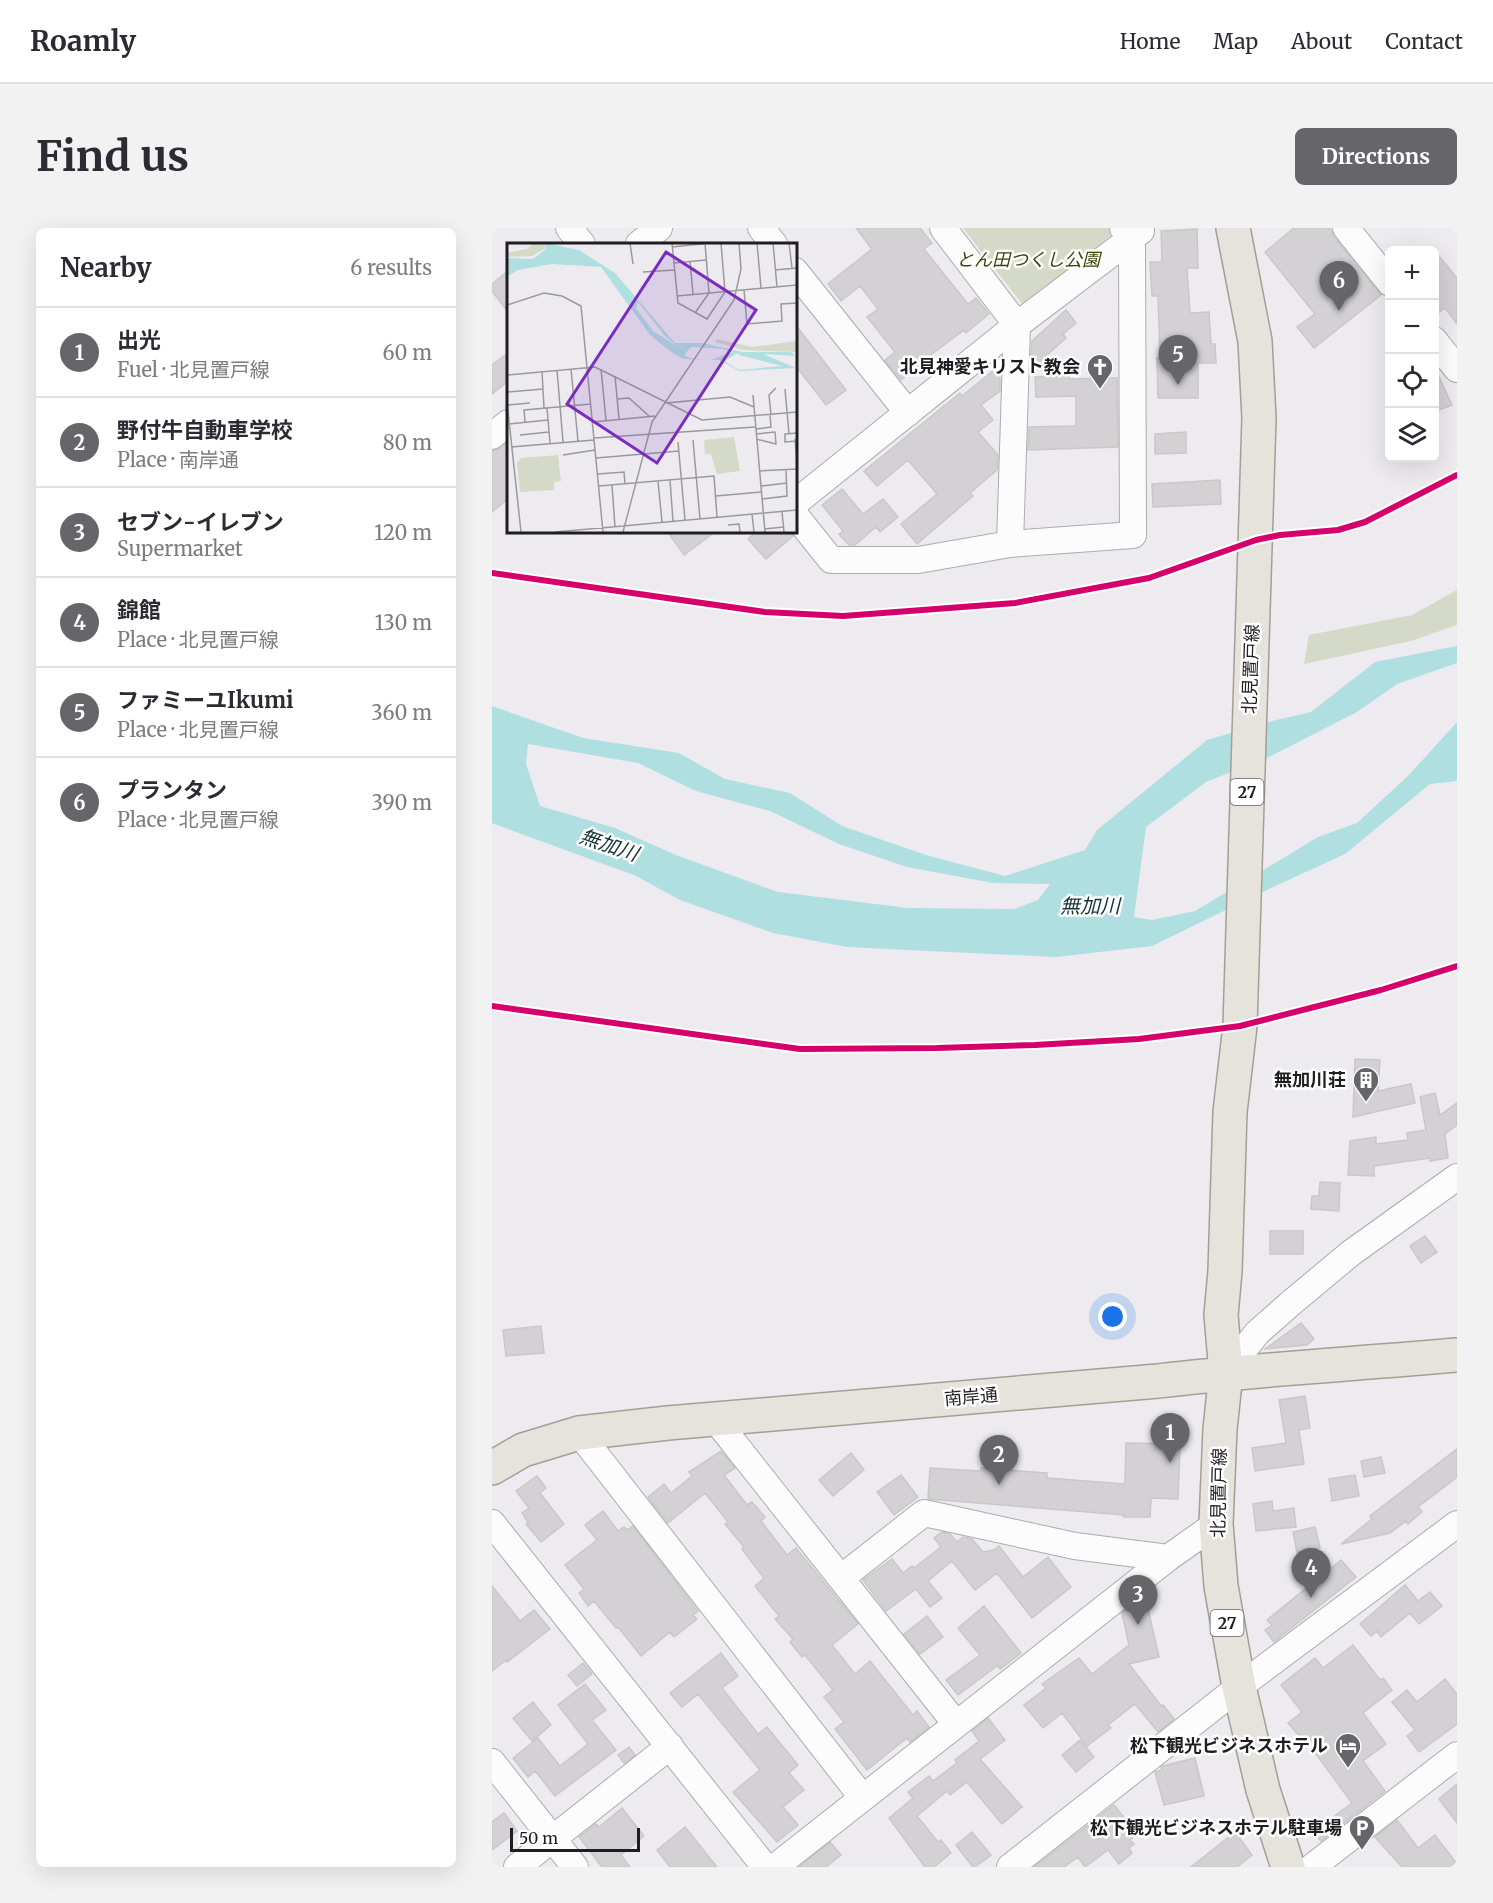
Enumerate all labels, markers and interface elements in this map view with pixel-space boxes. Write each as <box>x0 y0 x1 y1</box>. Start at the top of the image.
text: Roamly <box>30 23 136 59</box>
text: Home <box>1120 28 1180 55</box>
text: Map <box>1213 28 1258 55</box>
text: About <box>1291 28 1352 55</box>
text: Contact <box>1385 28 1463 55</box>
button: Directions <box>1295 128 1457 185</box>
text: Find us <box>36 130 189 182</box>
inset map <box>507 243 796 532</box>
map controls <box>1385 246 1439 462</box>
button: + <box>1385 246 1439 300</box>
park label: とん田つくし公園 <box>956 248 1103 271</box>
text: Nearby <box>60 251 152 284</box>
text: 6 results <box>350 255 432 280</box>
pin: 6 <box>1320 262 1358 311</box>
button: − <box>1385 300 1439 354</box>
text: 出光 <box>117 326 161 354</box>
pin: 5 <box>1158 336 1198 385</box>
text: 1 <box>75 340 84 365</box>
text: 60 m <box>382 340 432 365</box>
church icon: 北見神愛キリスト教会 <box>1085 352 1115 390</box>
button: locate <box>1385 354 1439 408</box>
place label: 北見神愛キリスト教会 <box>900 355 1080 378</box>
text: Fuel · 北見置戸線 <box>117 357 270 382</box>
button: layers <box>1385 408 1439 462</box>
text: 野付牛自動車学校 <box>117 416 293 444</box>
text: 2 <box>74 430 85 455</box>
text: 80 m <box>383 430 432 455</box>
text: Place · 南岸通 <box>117 447 239 472</box>
text: セブン-イレブン <box>117 508 284 536</box>
text: 3 <box>74 520 85 545</box>
text: 120 m <box>374 520 432 545</box>
text: Supermarket <box>117 536 243 561</box>
text: 錦館 <box>117 596 161 624</box>
text: 4 <box>73 610 86 635</box>
text: 130 m <box>375 610 432 635</box>
street label: 北見置戸線 <box>1237 624 1264 714</box>
text: Place · 北見置戸線 <box>117 627 279 652</box>
text: ファミーユIkumi <box>117 686 294 714</box>
text: 5 <box>74 700 85 725</box>
text: 360 m <box>371 700 432 725</box>
text: Place · 北見置戸線 <box>117 717 279 742</box>
text: プランタン <box>117 776 227 804</box>
road number: 27 <box>1230 779 1263 805</box>
text: 6 <box>73 790 86 815</box>
text: 390 m <box>372 790 432 815</box>
text: Place · 北見置戸線 <box>117 807 279 832</box>
water label: 無加川 <box>577 823 643 867</box>
water label: 無加川 <box>1060 893 1122 918</box>
building icon: 無加川荘 <box>1351 1065 1381 1103</box>
place label: 無加川荘 <box>1274 1068 1346 1091</box>
your location <box>1098 1302 1127 1331</box>
street label: 南岸通 <box>943 1383 999 1410</box>
pin: 1 <box>1150 1414 1190 1463</box>
pin: 2 <box>980 1436 1018 1485</box>
street label: 北見置戸線 <box>1206 1448 1231 1538</box>
pin: 4 <box>1292 1548 1330 1598</box>
pin: 3 <box>1118 1576 1158 1625</box>
road number: 27 <box>1210 1610 1244 1636</box>
hotel icon: 松下観光ビジネスホテル <box>1333 1731 1363 1769</box>
place label: 松下観光ビジネスホテル <box>1130 1734 1328 1757</box>
parking icon: 松下観光ビジネスホテル駐車場 <box>1347 1813 1377 1851</box>
place label: 松下観光ビジネスホテル駐車場 <box>1090 1816 1342 1839</box>
scale bar <box>510 1825 640 1852</box>
text: 50 m <box>519 1828 558 1848</box>

